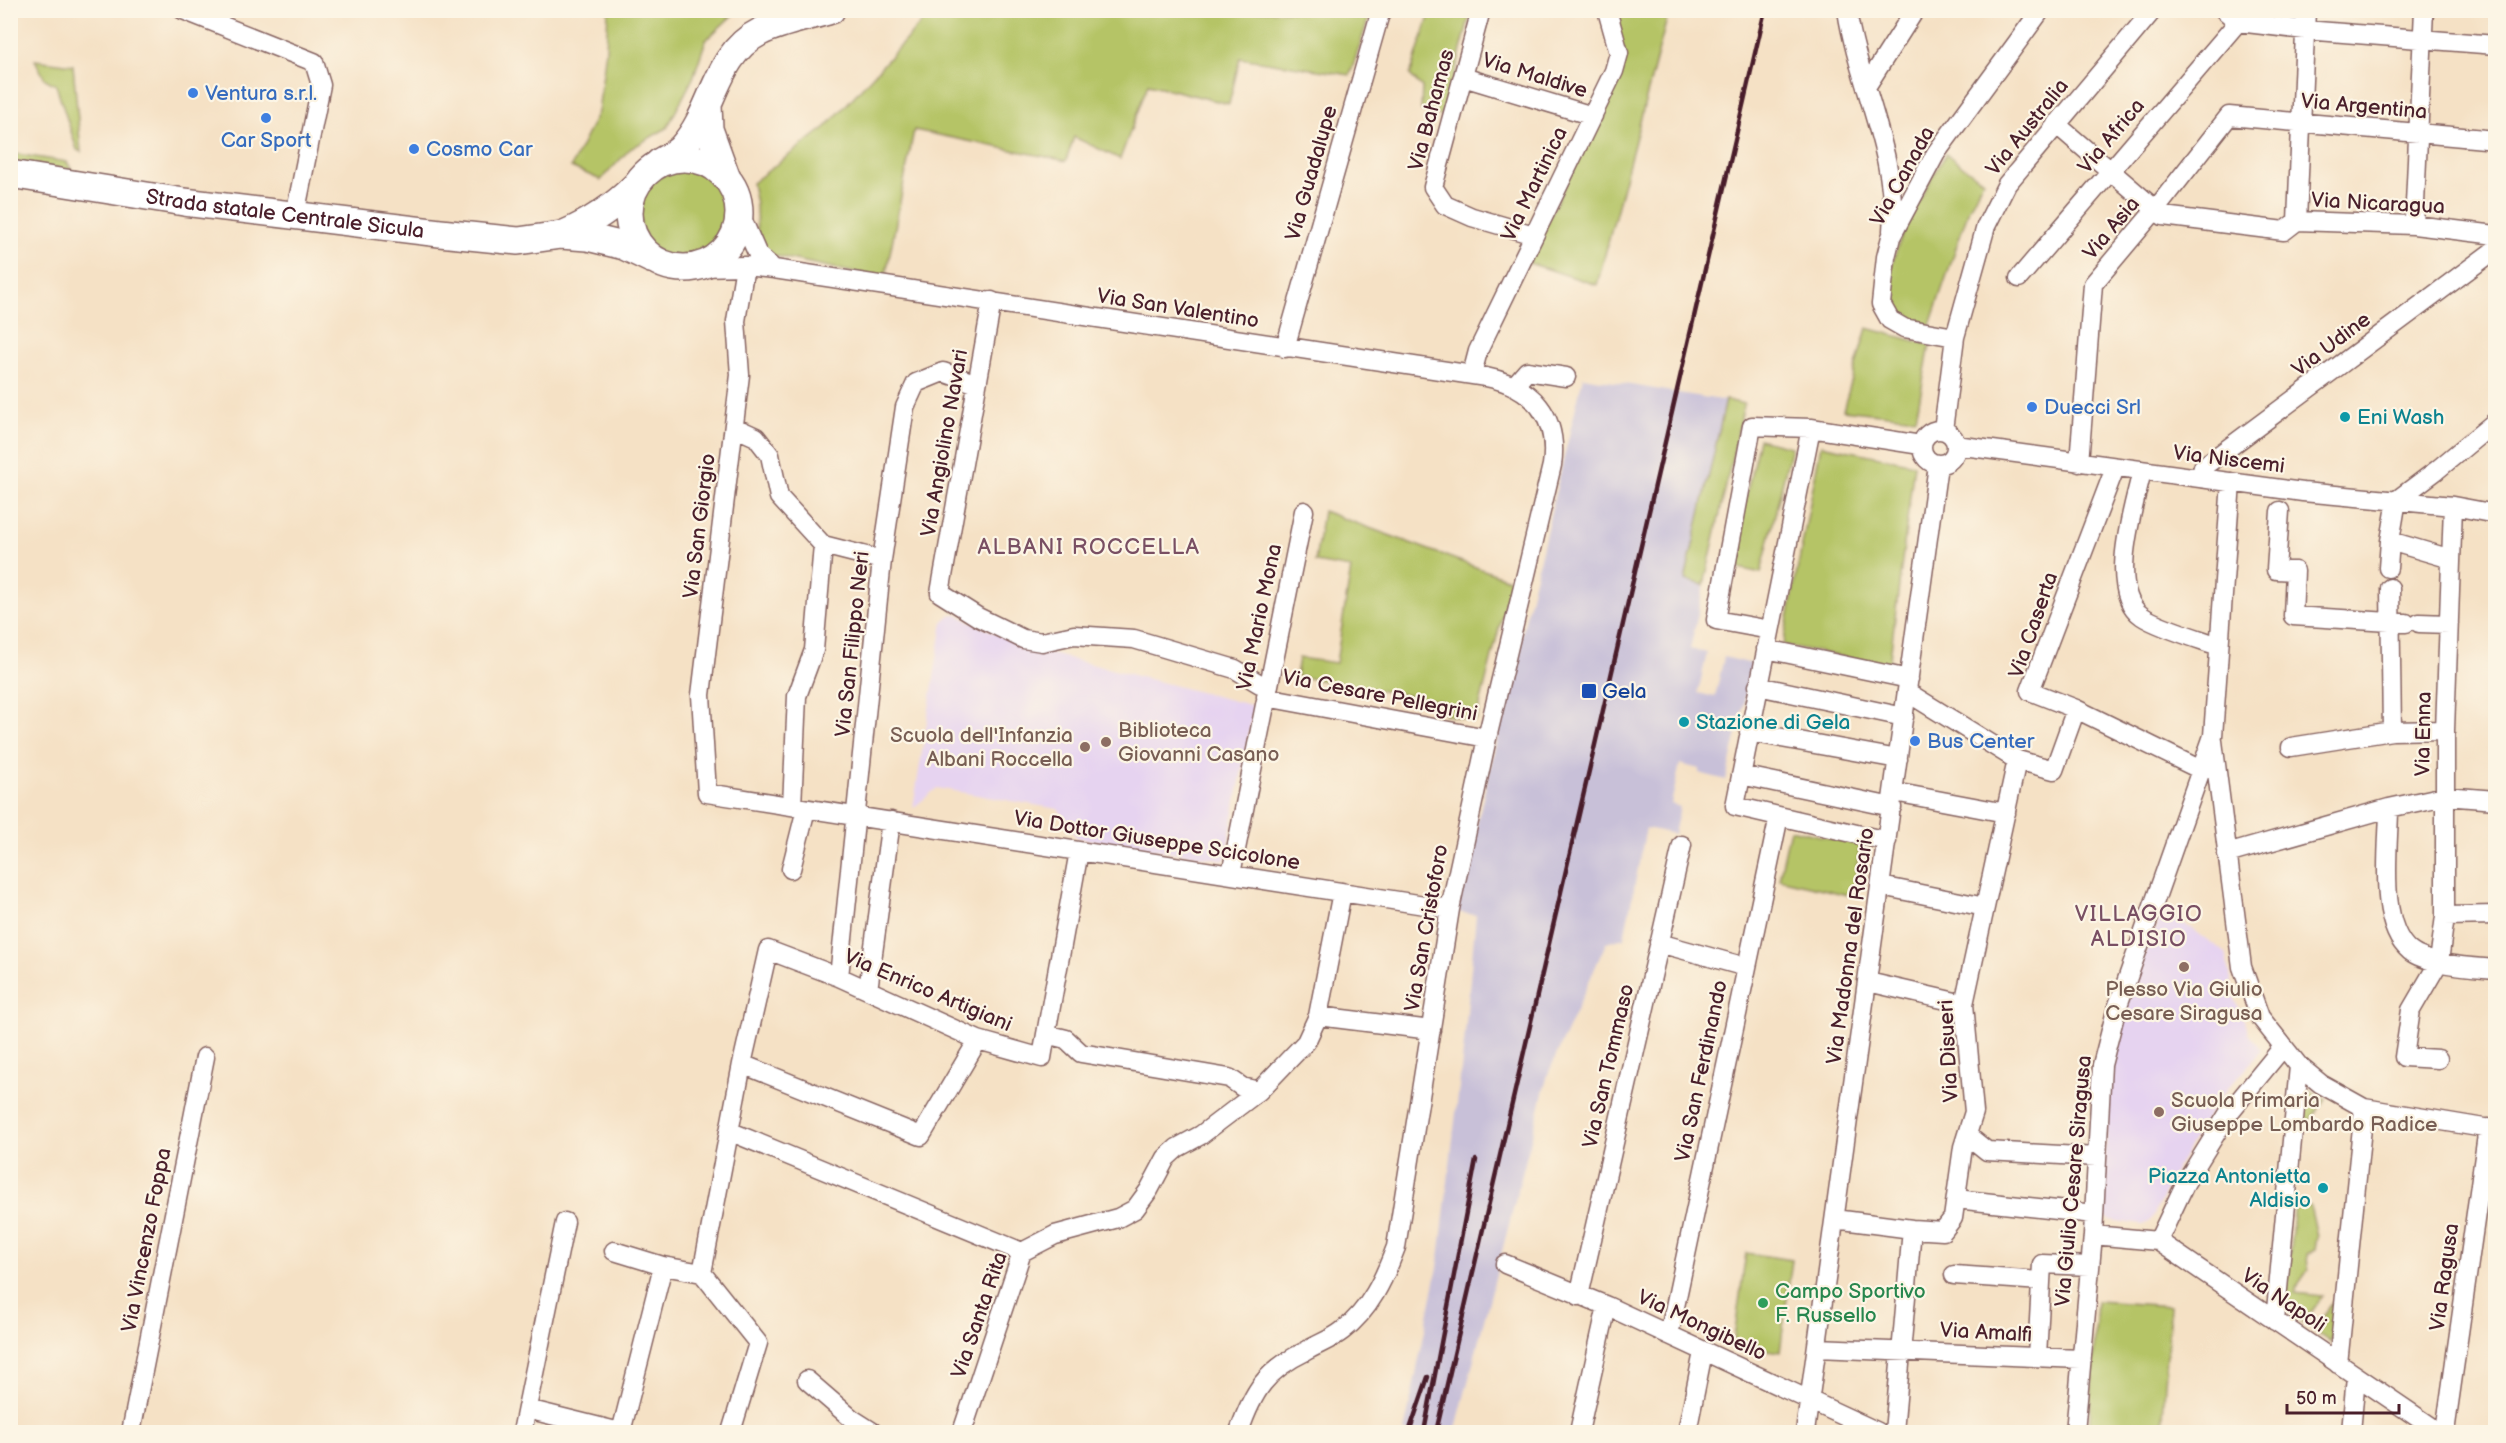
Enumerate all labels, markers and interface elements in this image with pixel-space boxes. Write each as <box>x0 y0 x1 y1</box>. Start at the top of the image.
street label: Via Bahamas <box>1403 47 1460 174</box>
street label: Via Maldive <box>1479 48 1590 103</box>
street label: Via Australia <box>1981 74 2074 181</box>
place label: Ventura s.r.l. <box>205 81 317 106</box>
marker: Ventura s.r.l. <box>186 86 200 100</box>
street label: Via Argentina <box>2300 89 2428 124</box>
street label: Via Africa <box>2073 94 2150 179</box>
street label: Via Guadalupe <box>1280 103 1343 244</box>
marker: Car Sport <box>259 111 273 125</box>
street label: Via Canada <box>1865 122 1940 230</box>
street label: Via Martinica <box>1496 123 1573 246</box>
place label: Car Sport <box>221 128 312 153</box>
place label: Cosmo Car <box>426 137 533 162</box>
marker: Cosmo Car <box>407 142 421 156</box>
street label: Strada statale Centrale Sicula <box>144 184 426 244</box>
street label: Via Nicaragua <box>2310 188 2446 219</box>
street label: Via Asia <box>2078 192 2145 265</box>
street label: Via San Valentino <box>1095 283 1261 334</box>
street label: Via Udine <box>2287 307 2376 382</box>
street label: Via Angiolino Navari <box>916 347 973 539</box>
place label: Duecci Srl <box>2044 395 2141 420</box>
marker: Duecci Srl <box>2025 400 2039 414</box>
place label: Eni Wash <box>2357 405 2444 430</box>
marker: Eni Wash <box>2338 410 2352 424</box>
street label: Via Niscemi <box>2172 440 2286 479</box>
street label: Via San Giorgio <box>678 452 721 600</box>
district label: ALBANI ROCCELLA <box>977 534 1201 561</box>
street label: Via Mario Mona <box>1232 541 1287 693</box>
street label: Via San Filippo Neri <box>830 550 875 738</box>
street label: Via Caserta <box>2004 569 2063 682</box>
street label: Via Cesare Pellegrini <box>1280 664 1480 727</box>
place label: Gela <box>1602 679 1647 704</box>
marker: Gela <box>1580 682 1598 700</box>
street label: Via Enna <box>2410 691 2437 777</box>
place label: Stazione di Gela <box>1696 710 1851 735</box>
marker: Stazione di Gela <box>1677 715 1691 729</box>
place label: Biblioteca Giovanni Casano <box>1118 718 1279 767</box>
place label: Scuola dell'Infanzia Albani Roccella <box>890 723 1073 772</box>
place label: Bus Center <box>1927 729 2035 754</box>
marker: Bus Center <box>1908 734 1922 748</box>
marker: Biblioteca Giovanni Casano <box>1099 735 1113 749</box>
marker: Scuola dell'Infanzia Albani Roccella <box>1078 740 1092 754</box>
street label: Via Dottor Giuseppe Scicolone <box>1012 806 1302 875</box>
street label: Via Madonna del Rosario <box>1821 826 1880 1066</box>
street label: Via San Cristoforo <box>1399 842 1454 1014</box>
district label: VILLAGGIO ALDISIO <box>2075 901 2203 953</box>
street label: Via Enrico Artigiani <box>840 944 1016 1037</box>
marker: Plesso Via Giulio Cesare Siragusa <box>2177 960 2191 974</box>
place label: Plesso Via Giulio Cesare Siragusa <box>2105 977 2263 1026</box>
street label: Via San Ferdinando <box>1670 978 1733 1164</box>
street label: Via San Tommaso <box>1577 981 1640 1151</box>
street label: Via Disueri <box>1933 999 1964 1103</box>
street label: Via Giulio Cesare Siragusa <box>2050 1054 2097 1308</box>
place label: Scuola Primaria Giuseppe Lombardo Radice <box>2171 1088 2438 1137</box>
marker: Scuola Primaria Giuseppe Lombardo Radice <box>2152 1105 2166 1119</box>
street label: Via Vincenzo Foppa <box>116 1146 177 1334</box>
place label: Piazza Antonietta Aldisio <box>2148 1164 2311 1213</box>
marker: Piazza Antonietta Aldisio <box>2316 1181 2330 1195</box>
street label: Via Ragusa <box>2425 1222 2464 1332</box>
street label: Via Santa Rita <box>946 1249 1013 1382</box>
street label: Via Napoli <box>2237 1263 2331 1338</box>
place label: Campo Sportivo F. Russello <box>1775 1279 1926 1328</box>
street label: Via Mongibello <box>1633 1285 1770 1366</box>
marker: Campo Sportivo F. Russello <box>1756 1296 1770 1310</box>
street label: Via Amalfi <box>1939 1318 2033 1347</box>
scale bar <box>2287 1377 2400 1415</box>
text: 50 m <box>2296 1388 2337 1409</box>

